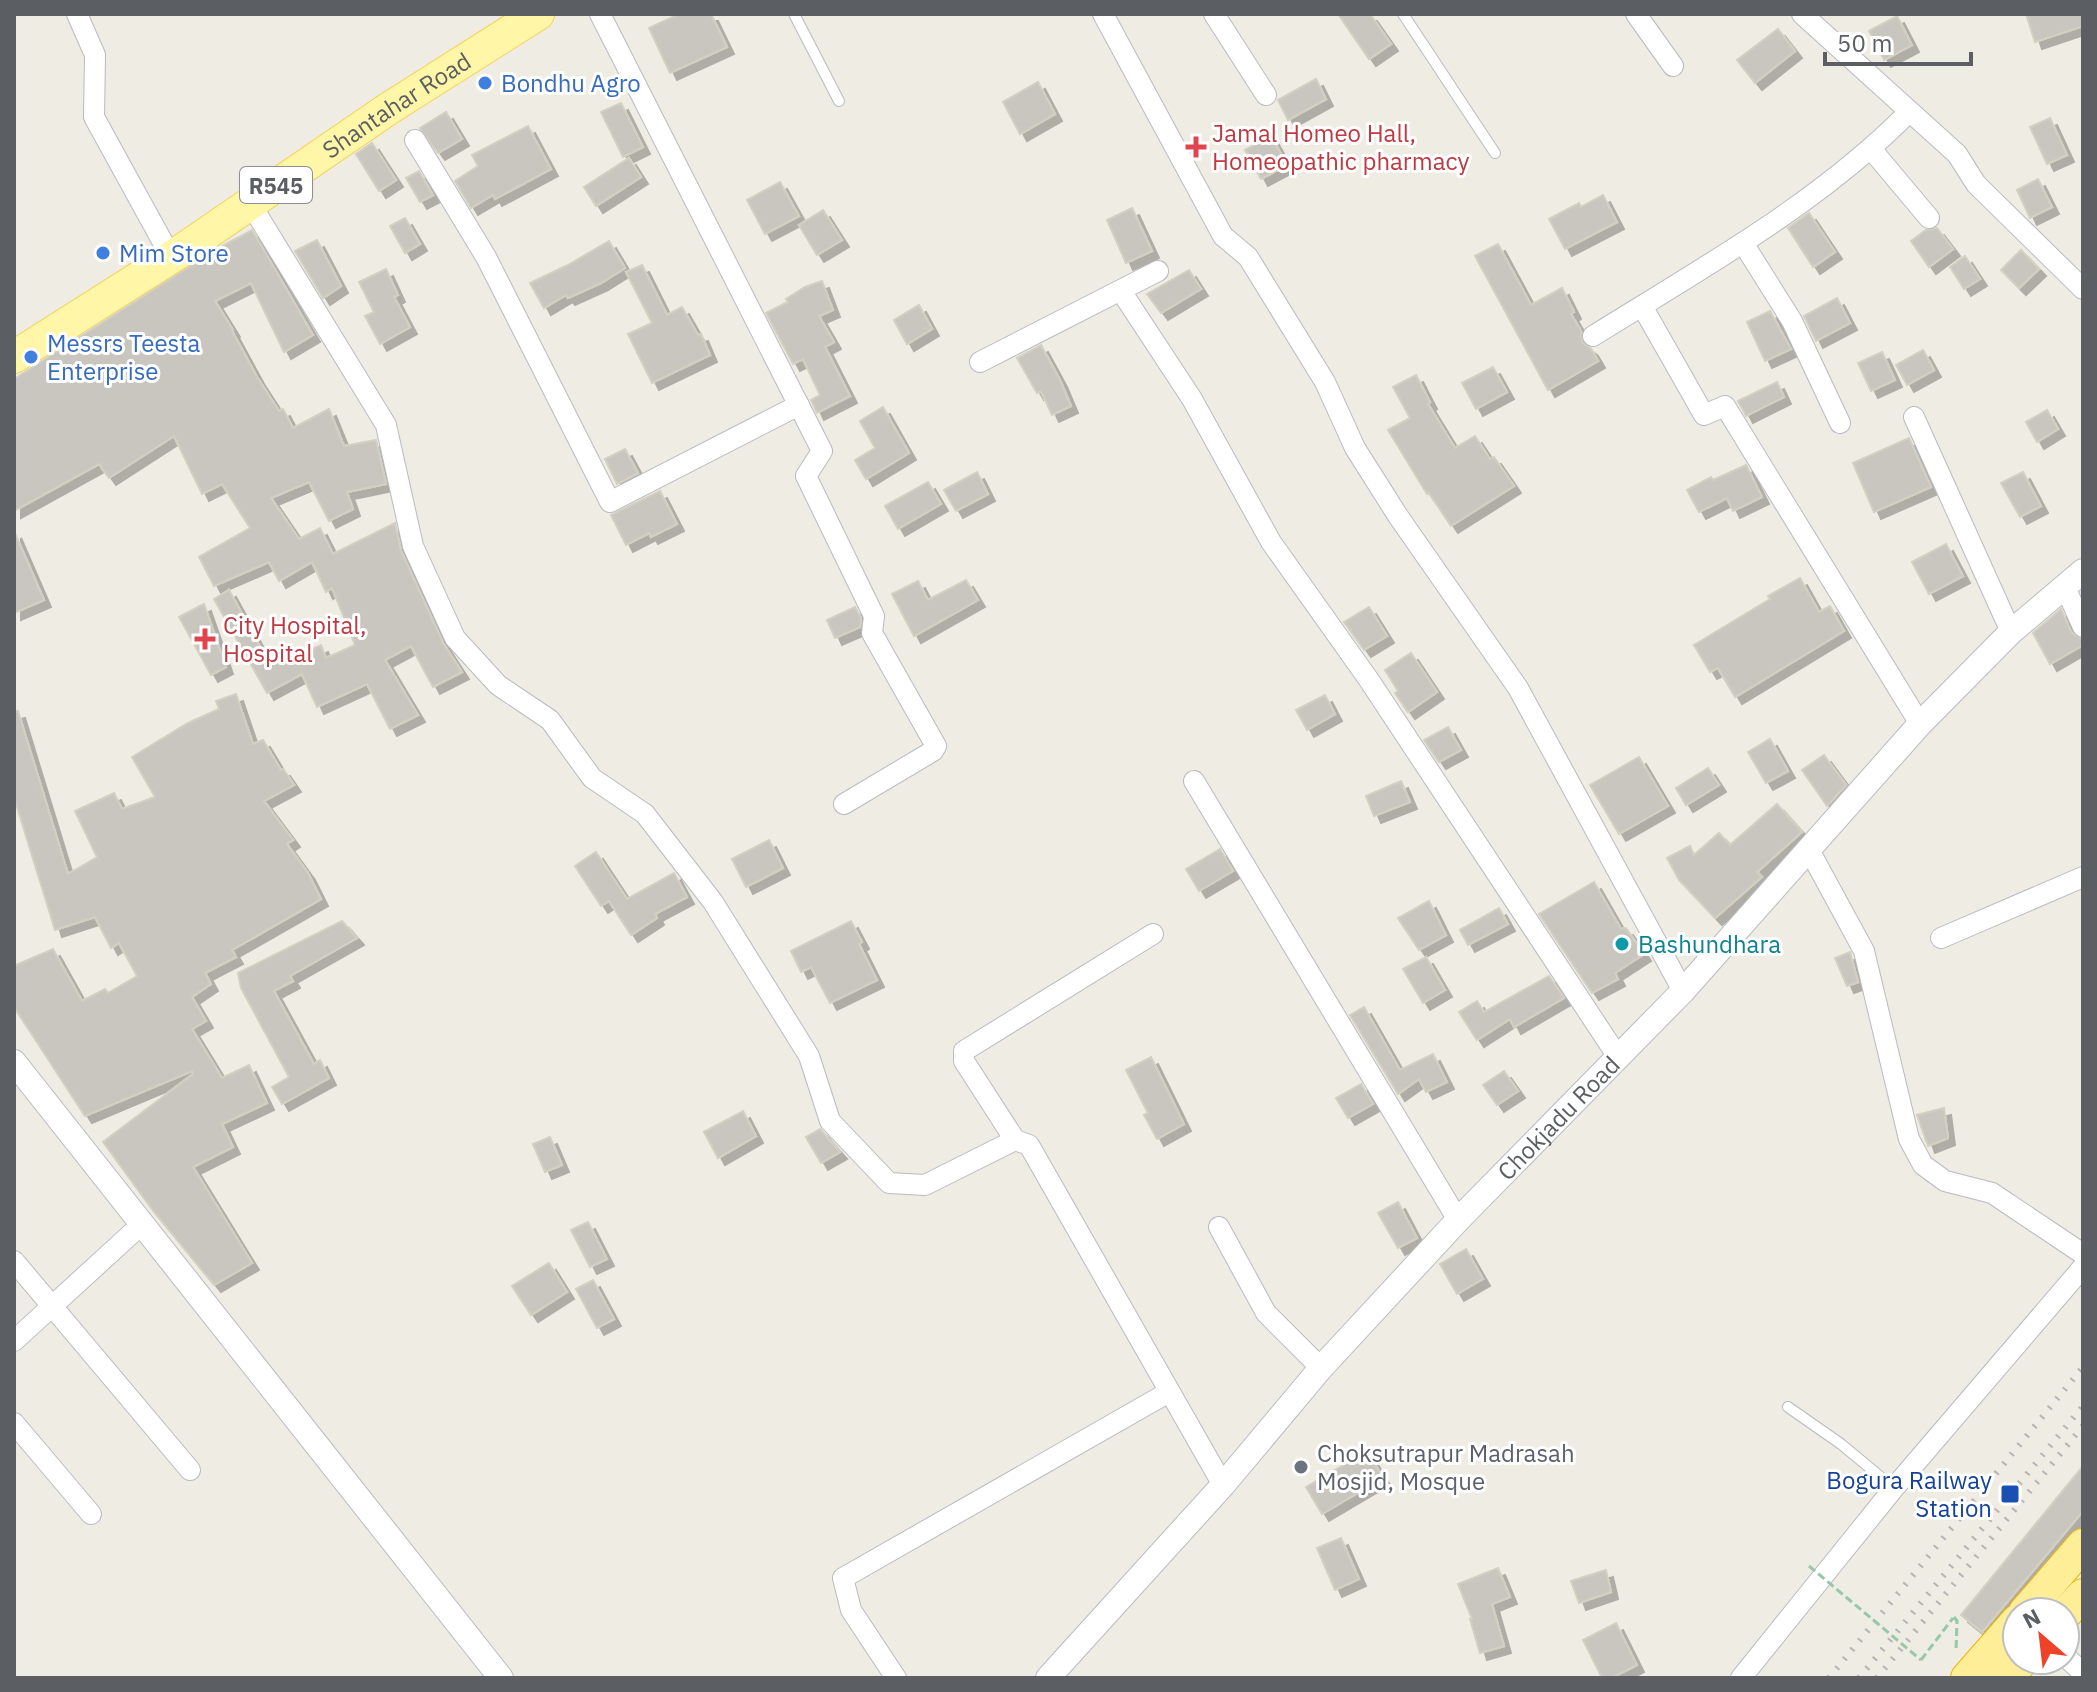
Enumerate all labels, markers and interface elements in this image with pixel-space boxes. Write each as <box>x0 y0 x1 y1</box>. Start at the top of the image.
scale bar <box>1825 16 1971 66</box>
text: 50 m <box>1837 27 1892 59</box>
street label: Shantahar Road <box>316 45 477 165</box>
place label: Bondhu Agro <box>501 67 641 99</box>
marker: Bondhu Agro <box>476 74 494 92</box>
place label: Jamal Homeo Hall, Homeopathic pharmacy <box>1212 117 1470 177</box>
marker: Jamal Homeo Hall, Homeopathic pharmacy <box>1187 138 1205 156</box>
road number: R545 <box>240 167 312 203</box>
place label: Mim Store <box>119 237 229 269</box>
marker: Mim Store <box>94 244 112 262</box>
place label: Messrs Teesta Enterprise <box>47 327 201 387</box>
marker: Messrs Teesta Enterprise <box>22 348 40 366</box>
place label: City Hospital, Hospital <box>223 609 367 669</box>
marker: City Hospital, Hospital <box>194 628 216 650</box>
place label: Bashundhara <box>1638 928 1781 960</box>
marker: Bashundhara <box>1613 935 1631 953</box>
street label: Chokjadu Road <box>1490 1049 1627 1187</box>
place label: Choksutrapur Madrasah Mosjid, Mosque <box>1317 1437 1575 1497</box>
marker: Choksutrapur Madrasah Mosjid, Mosque <box>1292 1458 1310 1476</box>
place label: Bogura Railway Station <box>1826 1464 1992 1524</box>
marker: Bogura Railway Station <box>1999 1483 2021 1505</box>
north arrow <box>2001 1596 2081 1676</box>
text: N <box>2018 1601 2045 1634</box>

